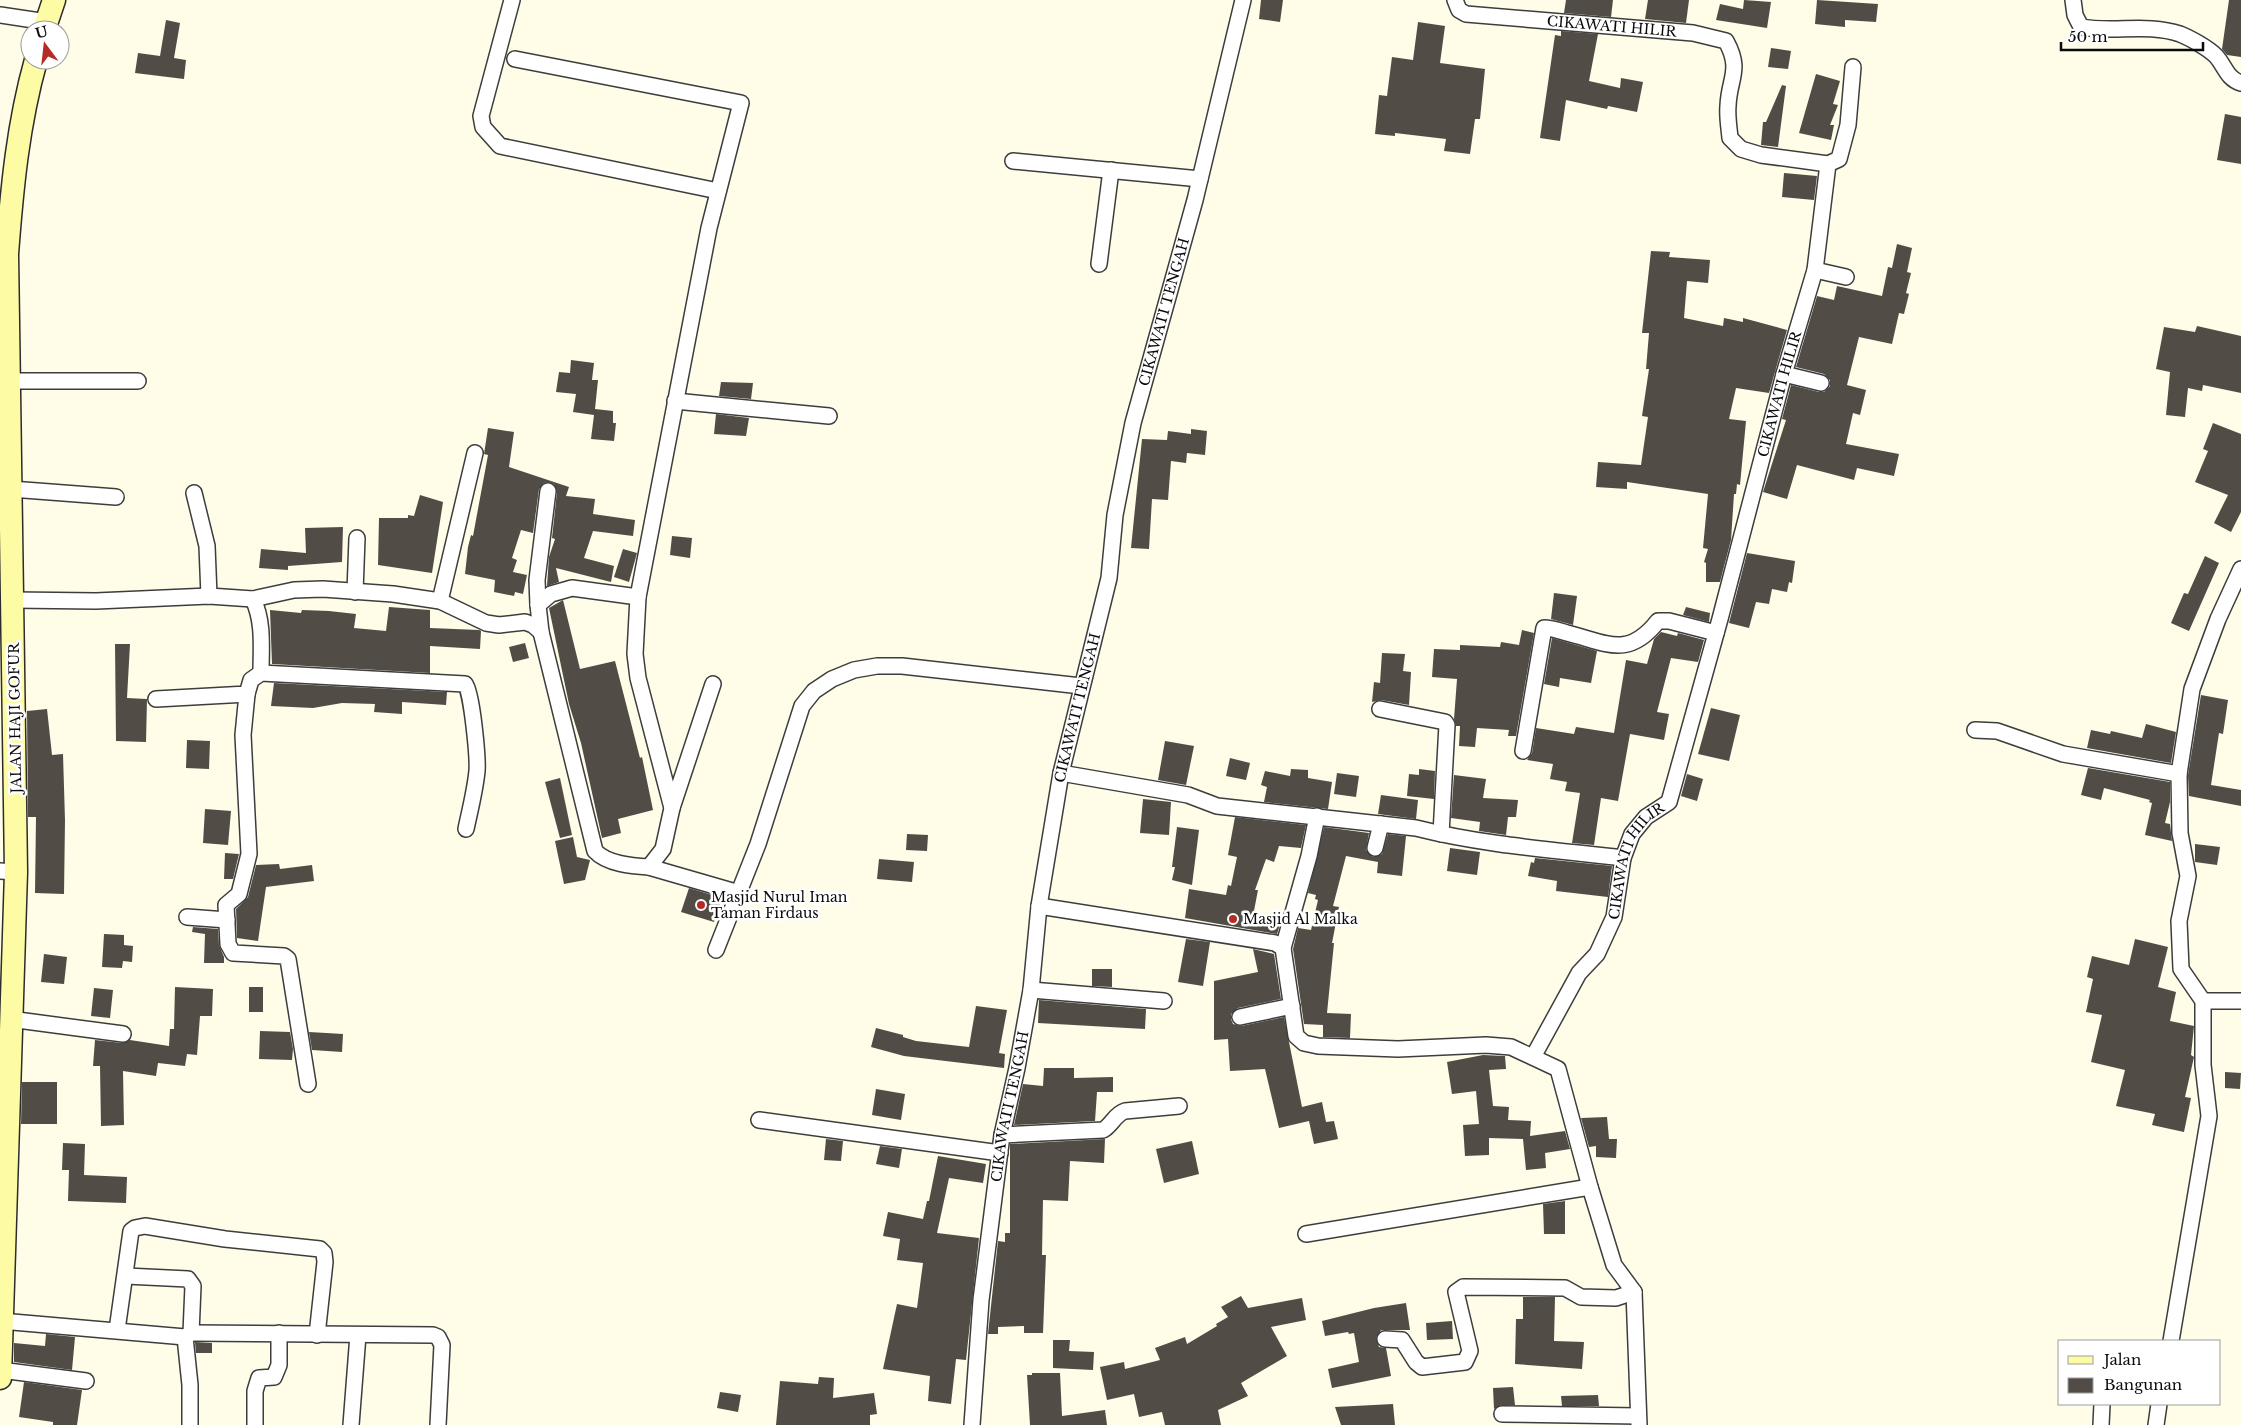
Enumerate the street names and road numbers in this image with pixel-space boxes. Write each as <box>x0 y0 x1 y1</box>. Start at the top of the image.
street label: CIKAWATI HILIR <box>1546 12 1678 41</box>
street label: CIKAWATI TENGAH <box>1135 235 1193 388</box>
street label: CIKAWATI HILIR <box>1754 328 1806 459</box>
street label: CIKAWATI TENGAH <box>1051 631 1104 784</box>
street label: JALAN HAJI GOFUR <box>5 642 25 795</box>
street label: CIKAWATI HILIR <box>1605 798 1668 921</box>
street label: CIKAWATI TENGAH <box>987 1030 1032 1183</box>

